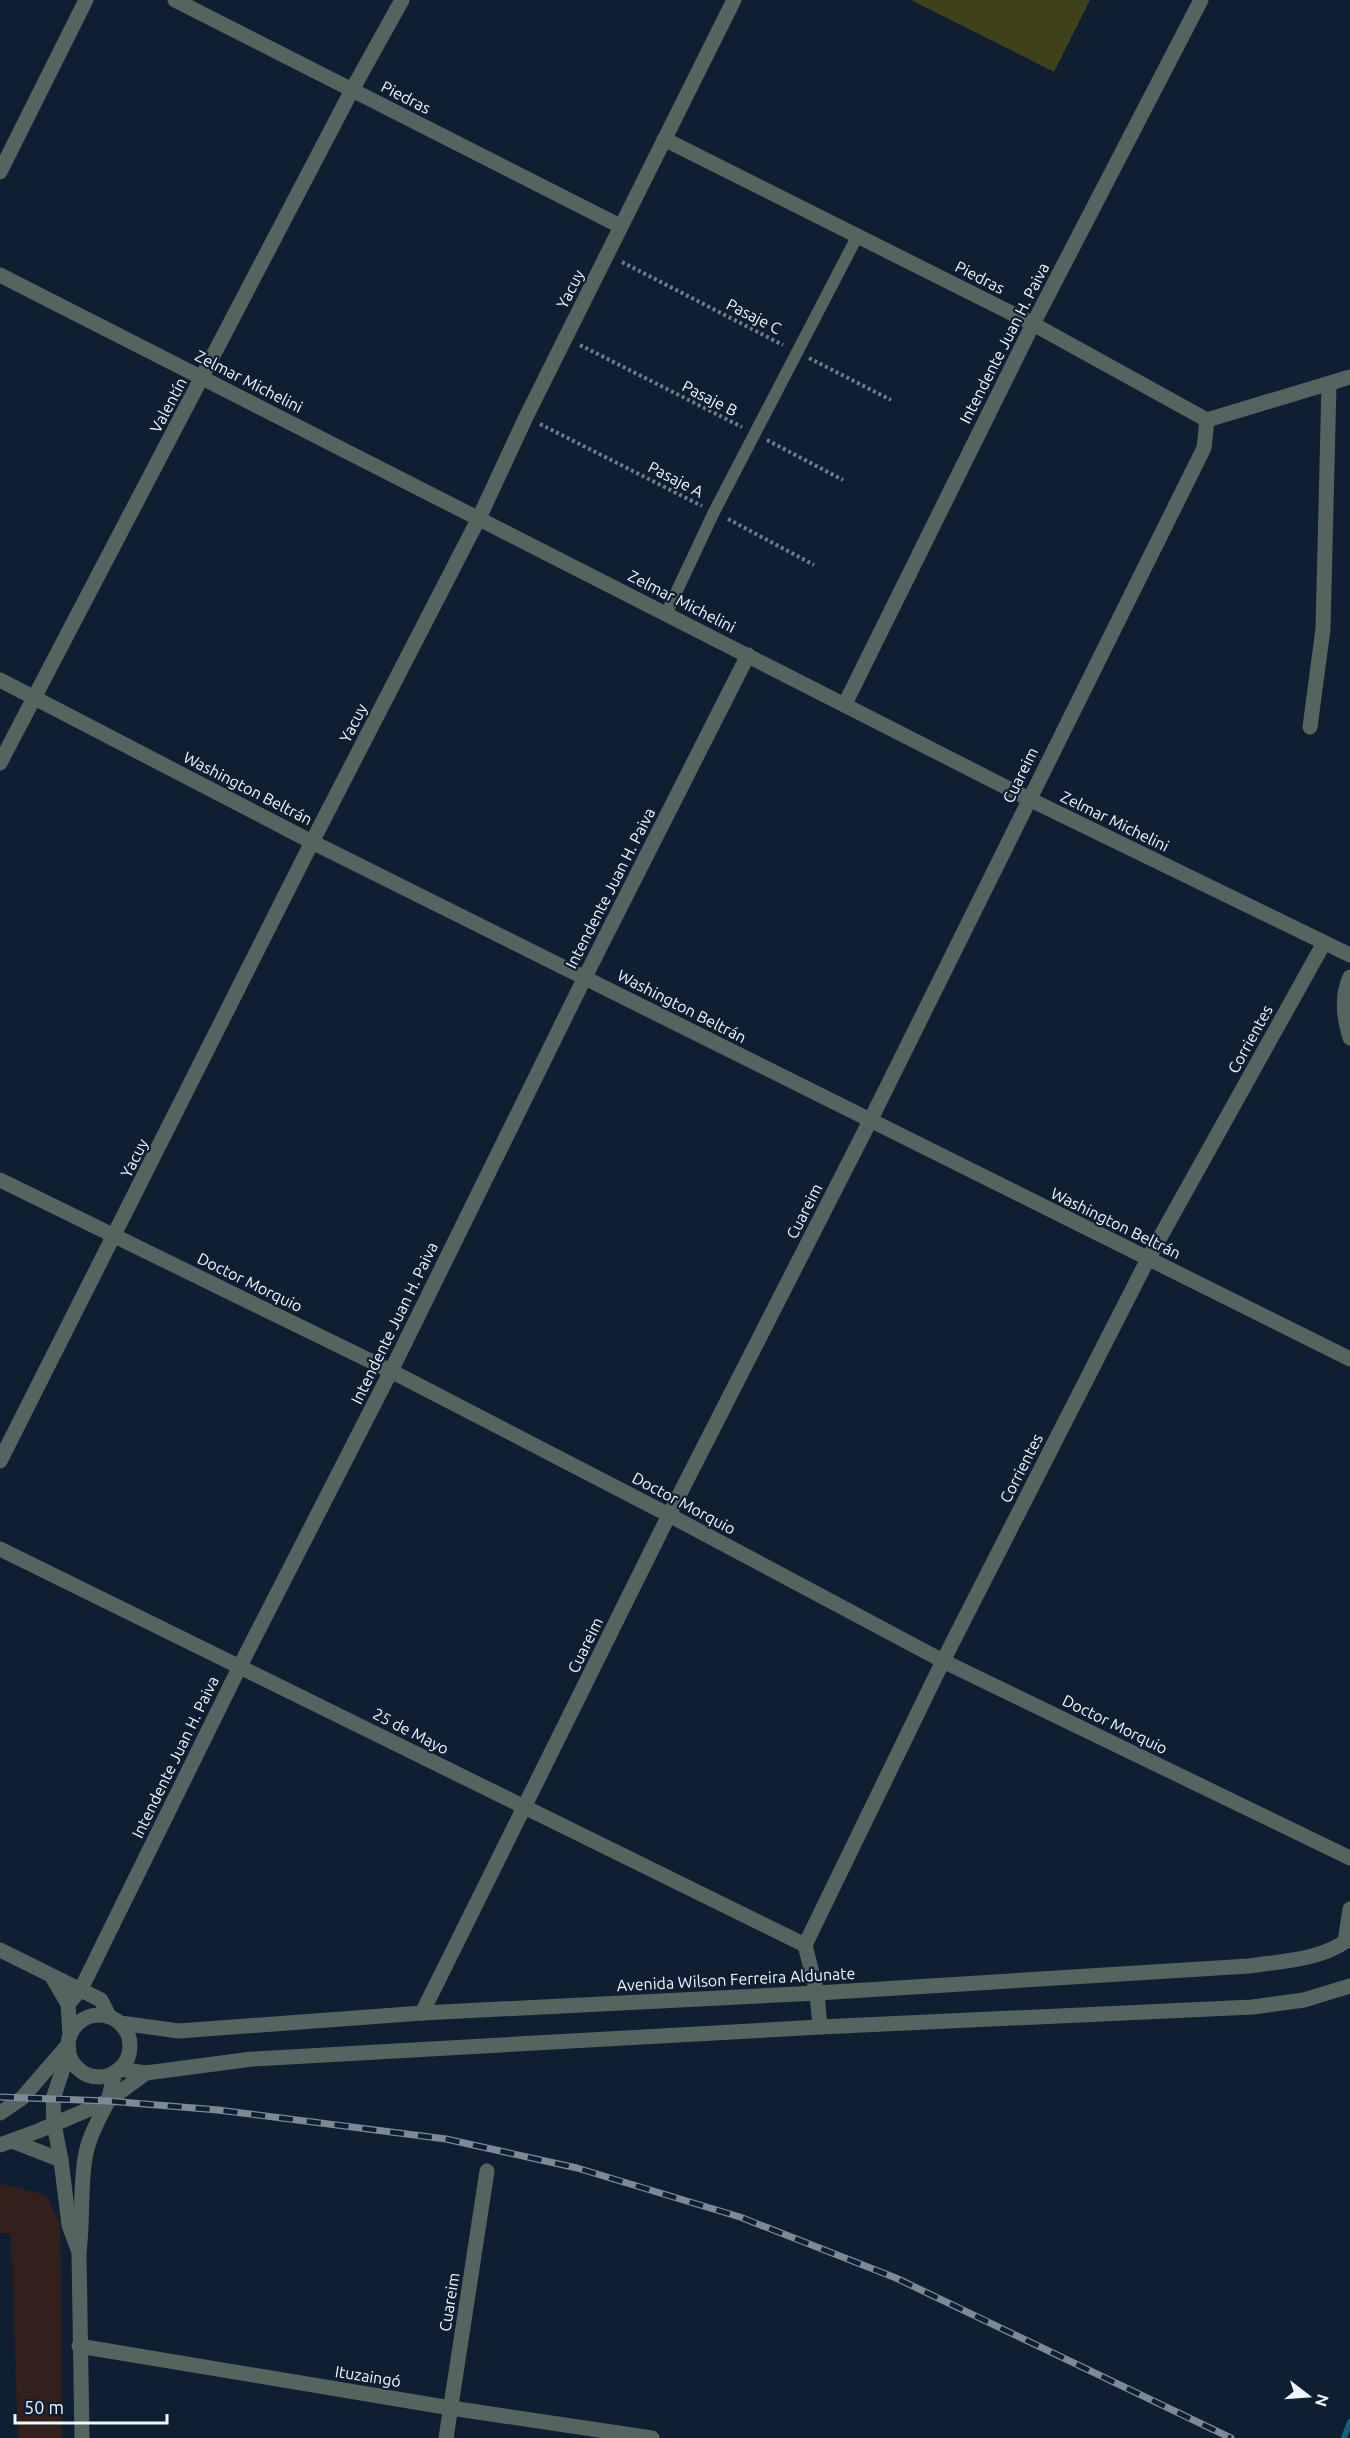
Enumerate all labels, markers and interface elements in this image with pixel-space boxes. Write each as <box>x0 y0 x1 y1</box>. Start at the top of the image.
street label: Piedras <box>378 77 434 117</box>
street label: Piedras <box>952 257 1008 297</box>
street label: Intendente Juan H. Paiva <box>956 260 1052 426</box>
street label: Yacuy <box>553 266 587 311</box>
street label: Pasaje C <box>724 295 785 337</box>
street label: Zelmar Michelini <box>192 346 306 416</box>
street label: Valentín <box>146 374 190 436</box>
street label: Pasaje B <box>679 377 741 419</box>
street label: Pasaje A <box>645 457 707 501</box>
street label: Zelmar Michelini <box>625 566 739 636</box>
street label: Yacuy <box>336 700 370 745</box>
street label: Cuareim <box>999 744 1041 806</box>
street label: Washington Beltrán <box>181 748 315 828</box>
street label: Zelmar Michelini <box>1058 787 1172 855</box>
street label: Intendente Juan H. Paiva <box>562 805 658 971</box>
street label: Washington Beltrán <box>615 966 749 1046</box>
street label: Corrientes <box>1224 1002 1276 1076</box>
street label: Yacuy <box>117 1135 151 1180</box>
street label: Cuareim <box>782 1180 826 1242</box>
street label: Washington Beltrán <box>1048 1184 1184 1262</box>
street label: Intendente Juan H. Paiva <box>347 1239 441 1407</box>
street label: Doctor Morquio <box>195 1249 305 1315</box>
street label: Corrientes <box>996 1430 1046 1506</box>
street label: Doctor Morquio <box>629 1468 739 1538</box>
street label: Cuareim <box>564 1614 606 1676</box>
street label: Intendente Juan H. Paiva <box>128 1673 222 1841</box>
street label: Doctor Morquio <box>1060 1691 1170 1757</box>
street label: 25 de Mayo <box>370 1704 452 1758</box>
street label: Avenida Wilson Ferreira Aldunate <box>616 1964 856 1994</box>
street label: Cuareim <box>435 2271 463 2333</box>
street label: Ituzaingó <box>334 2362 402 2390</box>
north arrow <box>1278 2366 1338 2426</box>
scale bar <box>15 2387 166 2425</box>
text: N <box>1312 2392 1333 2409</box>
text: 50 m <box>24 2397 64 2417</box>

